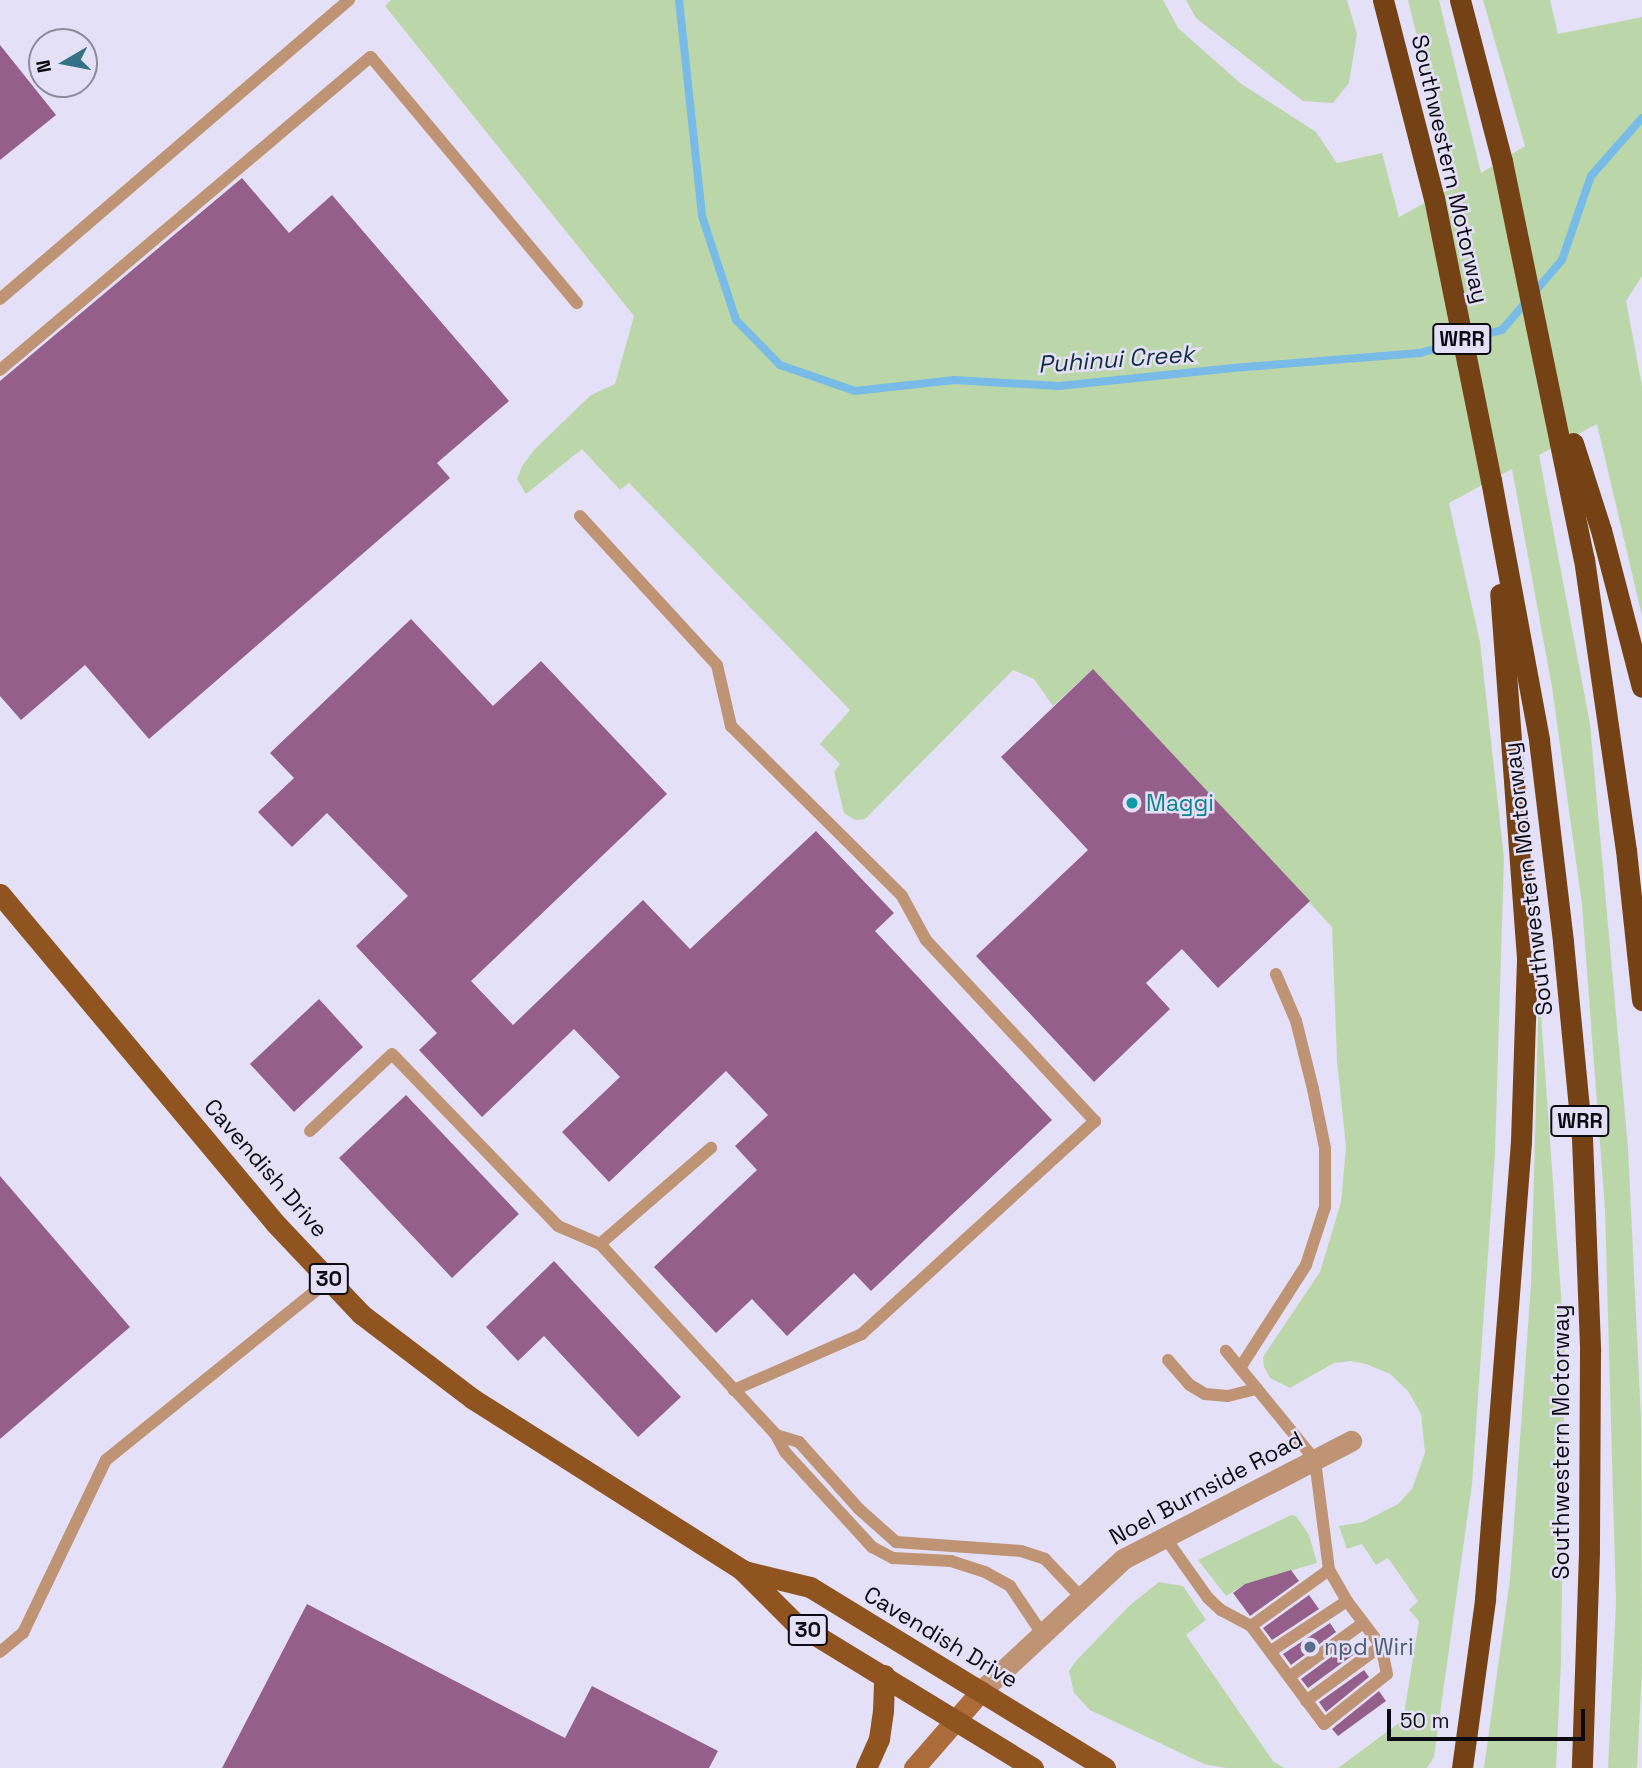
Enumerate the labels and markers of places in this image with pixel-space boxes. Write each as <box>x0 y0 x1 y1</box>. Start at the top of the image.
place label: Maggi <box>1146 789 1214 817</box>
marker: Maggi <box>1124 795 1140 811</box>
place label: npd Wiri <box>1324 1633 1414 1661</box>
marker: npd Wiri <box>1302 1639 1318 1655</box>

